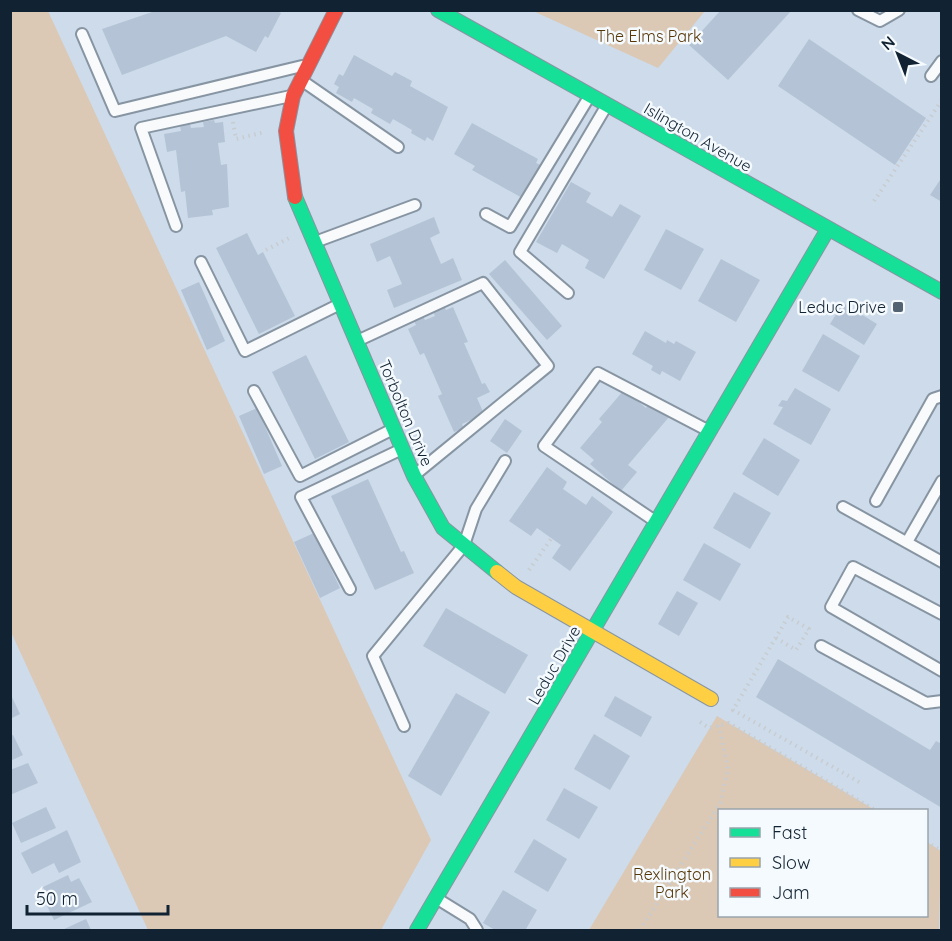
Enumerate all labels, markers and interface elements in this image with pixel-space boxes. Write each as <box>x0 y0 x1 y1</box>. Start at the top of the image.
north arrow <box>868 24 928 84</box>
park label: The Elms Park <box>596 26 702 46</box>
text: N <box>877 31 899 54</box>
street label: Islington Avenue <box>641 98 755 176</box>
place label: Leduc Drive <box>798 297 886 317</box>
marker: Leduc Drive <box>891 300 905 314</box>
street label: Torbolton Drive <box>375 357 437 469</box>
street label: Leduc Drive <box>523 622 585 708</box>
legend <box>718 809 928 917</box>
text: Fast <box>772 821 807 844</box>
text: Slow <box>772 851 810 874</box>
park label: Rexlington Park <box>633 864 711 902</box>
scale bar <box>27 878 168 916</box>
text: Jam <box>772 881 810 904</box>
text: 50 m <box>36 887 78 910</box>

